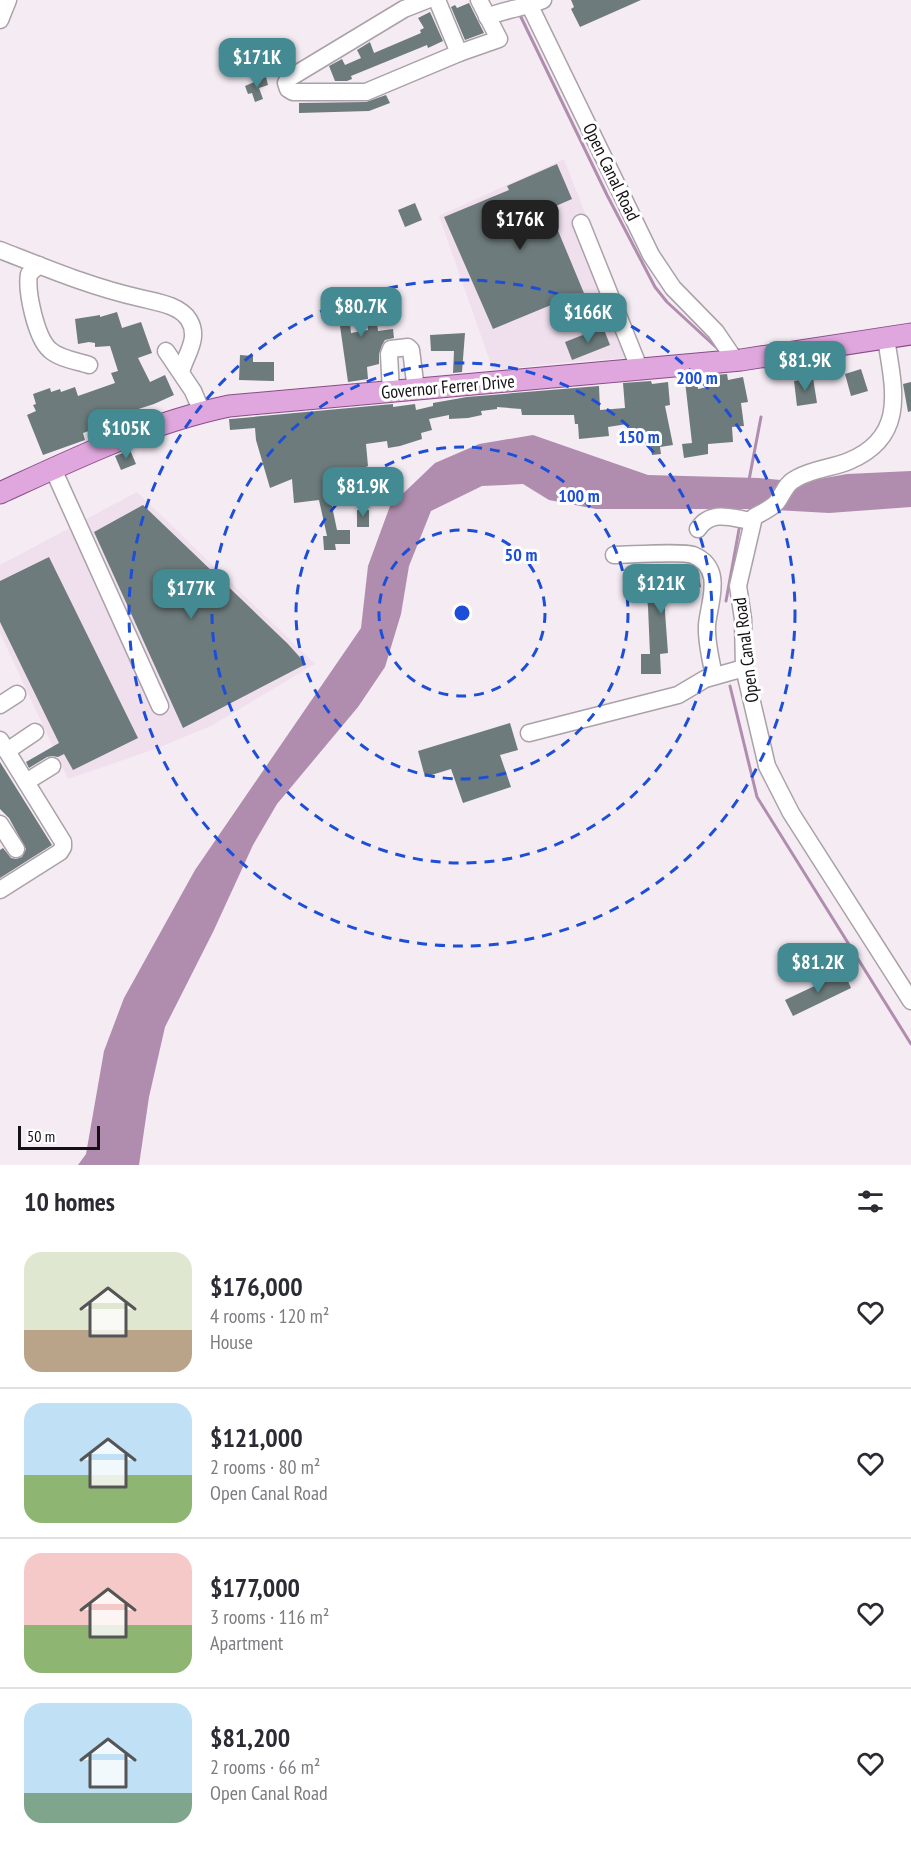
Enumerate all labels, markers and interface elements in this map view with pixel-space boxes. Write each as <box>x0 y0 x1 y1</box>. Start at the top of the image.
pin: $171K <box>215 38 299 89</box>
text: $171K <box>233 44 281 70</box>
street label: Open Canal Road <box>578 119 645 224</box>
pin: $176K <box>478 200 562 251</box>
text: $176K <box>496 206 544 232</box>
pin: $80.7K <box>312 287 410 338</box>
text: $80.7K <box>335 293 387 319</box>
pin: $166K <box>546 293 630 344</box>
text: $166K <box>564 299 612 325</box>
pin: $81.9K <box>756 341 854 392</box>
text: $81.9K <box>779 347 831 373</box>
text: 200 m <box>676 366 718 389</box>
street label: Governor Ferrer Drive <box>380 369 516 404</box>
pin: $105K <box>84 409 168 460</box>
text: $105K <box>102 415 150 441</box>
text: 150 m <box>618 425 660 448</box>
pin: $81.9K <box>314 467 412 518</box>
text: $81.9K <box>337 473 389 499</box>
text: 100 m <box>558 484 600 507</box>
text: 50 m <box>505 543 537 566</box>
pin: $121K <box>619 564 703 615</box>
pin: $177K <box>149 569 233 620</box>
text: $121K <box>637 570 685 596</box>
text: $177K <box>167 575 215 601</box>
street label: Open Canal Road <box>728 596 763 704</box>
centre of rings <box>452 603 472 623</box>
pin: $81.2K <box>769 943 867 994</box>
text: $81.2K <box>792 949 844 975</box>
scale bar <box>18 1123 100 1150</box>
text: 50 m <box>27 1126 55 1146</box>
text: 10 homes <box>24 1185 115 1218</box>
icon: filters <box>854 1185 887 1218</box>
text: $176,000 <box>210 1270 303 1303</box>
icon: home <box>72 1276 144 1348</box>
icon: heart <box>854 1296 887 1329</box>
text: 4 rooms · 120 m² <box>210 1303 329 1329</box>
text: House <box>210 1329 253 1355</box>
text: $121,000 <box>210 1421 303 1454</box>
icon: home <box>72 1427 144 1499</box>
icon: heart <box>854 1447 887 1480</box>
text: 2 rooms · 80 m² <box>210 1454 320 1480</box>
text: Open Canal Road <box>210 1480 328 1506</box>
text: $177,000 <box>210 1571 300 1604</box>
icon: home <box>72 1577 144 1649</box>
icon: heart <box>854 1597 887 1630</box>
text: 3 rooms · 116 m² <box>210 1604 329 1630</box>
text: Apartment <box>210 1630 283 1656</box>
text: $81,200 <box>210 1721 290 1754</box>
icon: home <box>72 1727 144 1799</box>
icon: heart <box>854 1747 887 1780</box>
text: 2 rooms · 66 m² <box>210 1754 320 1780</box>
text: Open Canal Road <box>210 1780 328 1806</box>

